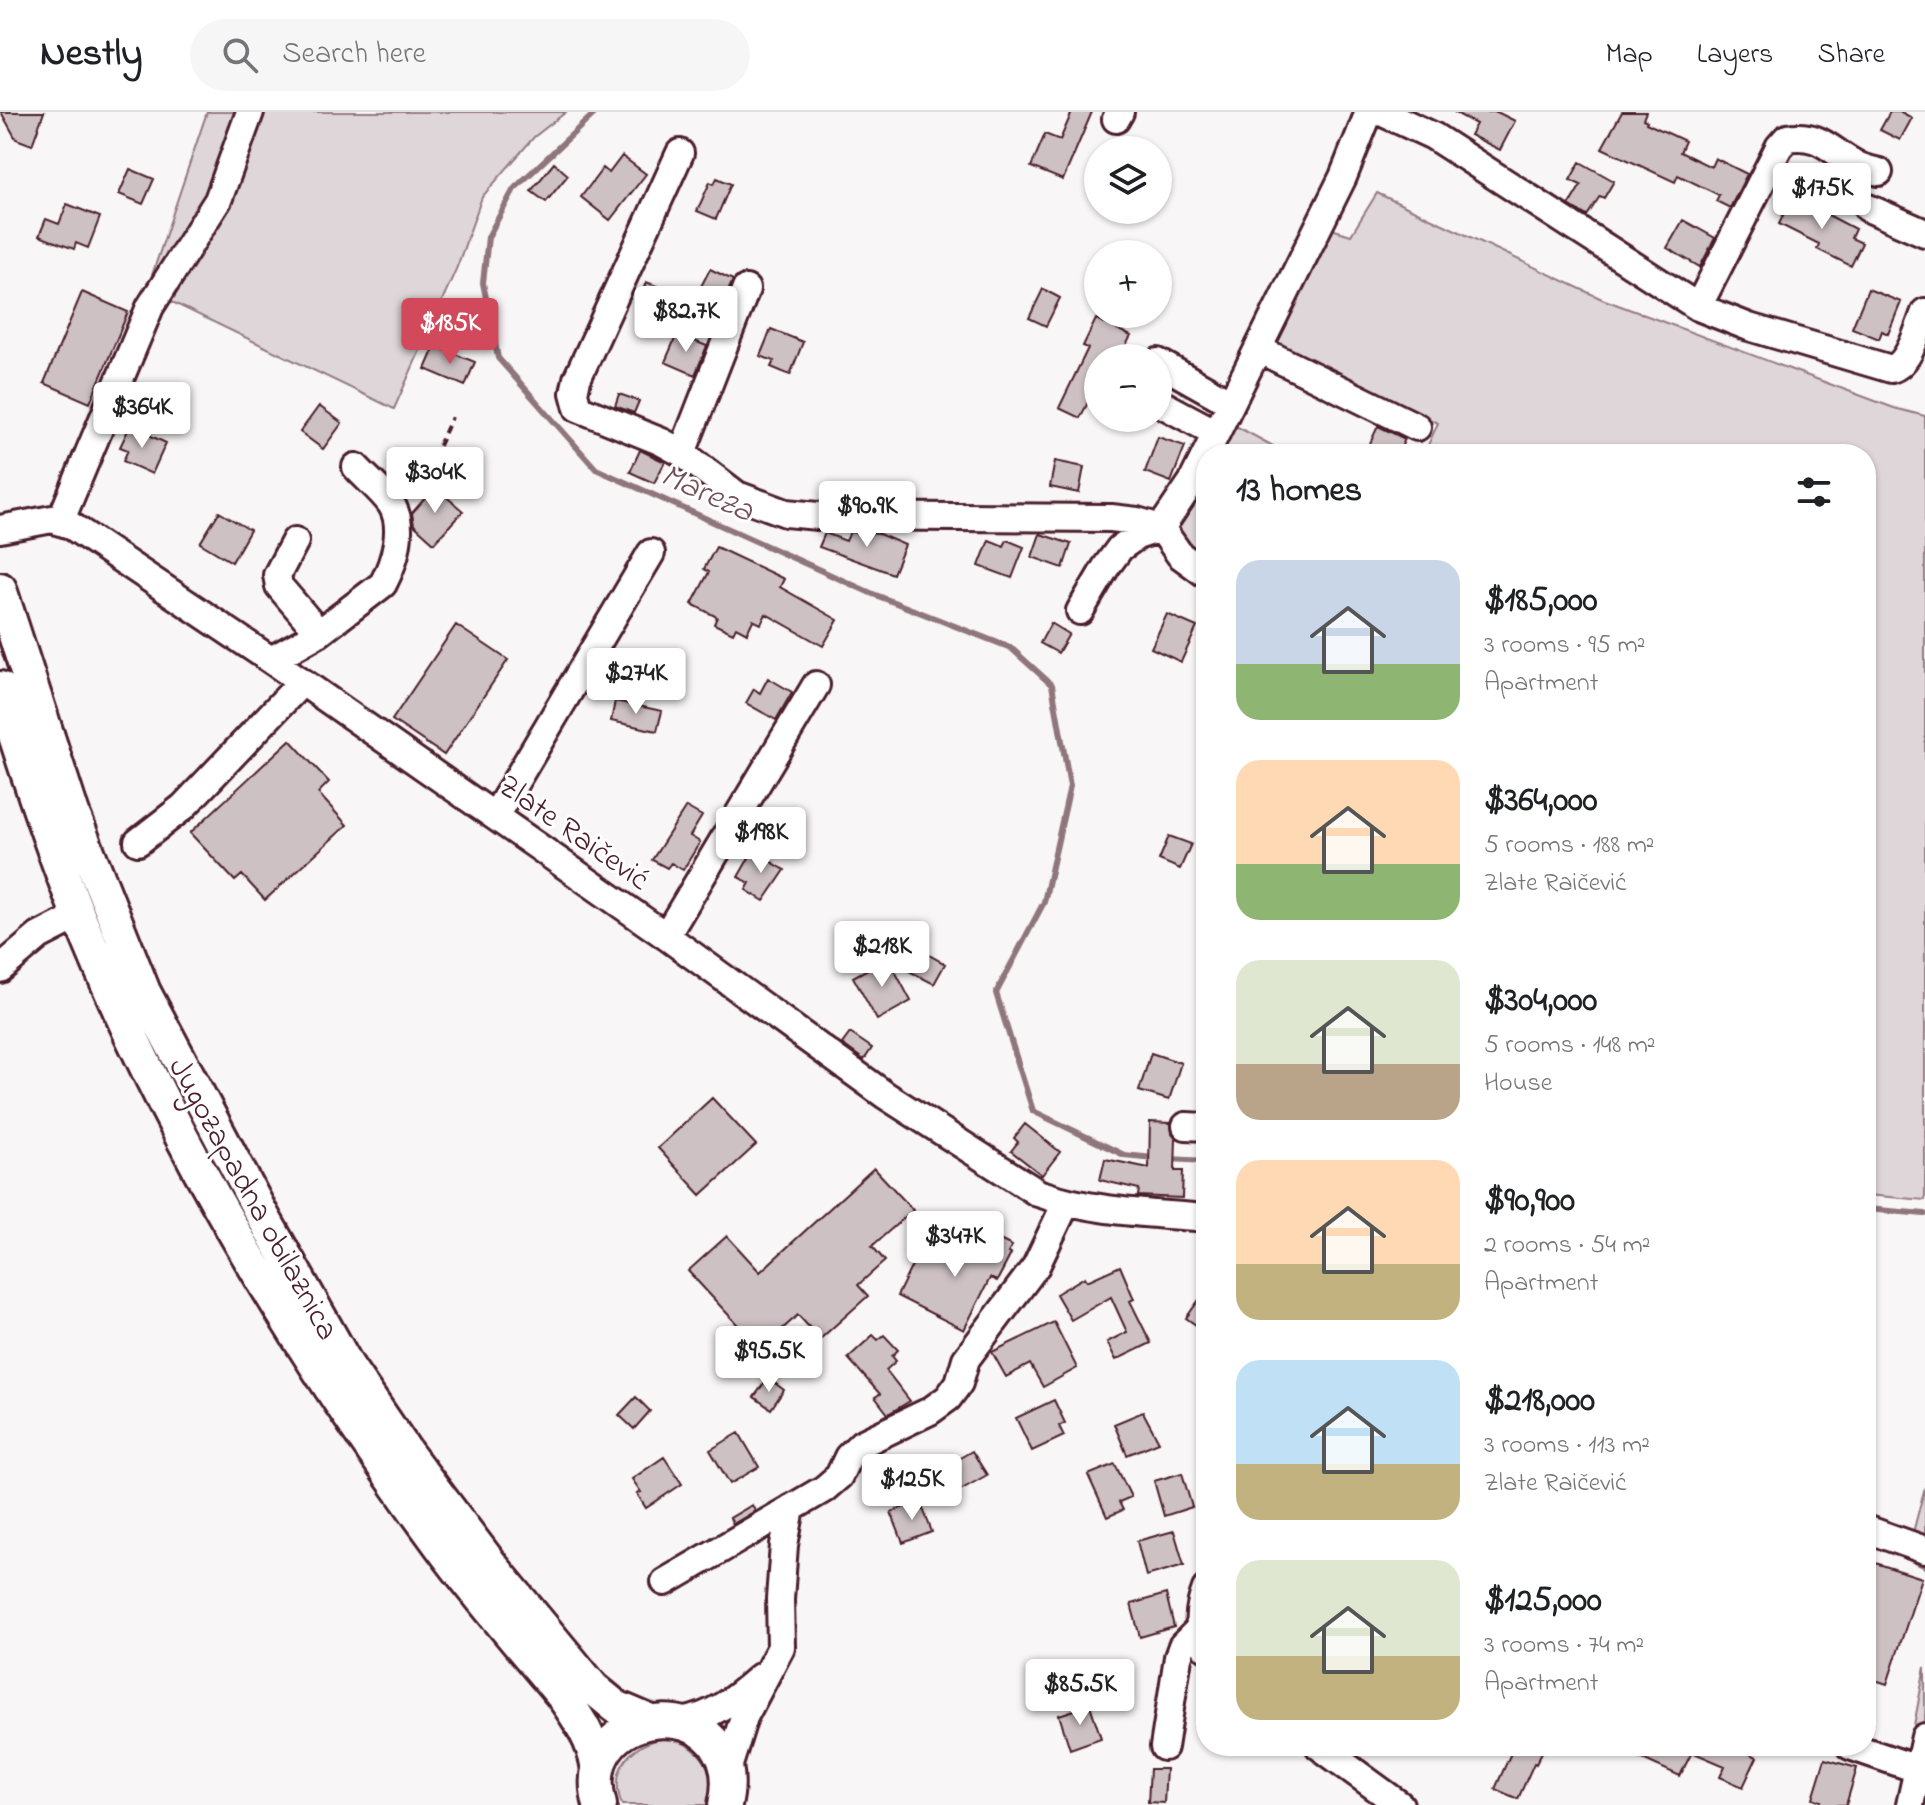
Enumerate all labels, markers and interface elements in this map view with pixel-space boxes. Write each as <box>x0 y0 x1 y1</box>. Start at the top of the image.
search box <box>190 19 750 91</box>
text: Nestly <box>40 27 142 83</box>
icon: search <box>218 33 262 77</box>
text: Search here <box>282 33 426 77</box>
text: Map <box>1605 35 1653 76</box>
text: Layers <box>1697 35 1773 76</box>
text: Share <box>1817 35 1885 76</box>
map controls <box>1084 136 1172 432</box>
button: layers <box>1084 136 1172 224</box>
pin: $175K <box>1766 163 1878 231</box>
text: $175K <box>1791 170 1853 208</box>
button: + <box>1084 240 1172 328</box>
pin: $82.7K <box>621 286 751 354</box>
text: $82.7K <box>652 293 720 331</box>
pin: $185K <box>394 298 506 366</box>
text: $185K <box>419 305 481 343</box>
button: − <box>1084 344 1172 432</box>
pin: $364K <box>86 382 198 450</box>
text: $364K <box>111 389 173 427</box>
pin: $304K <box>379 447 491 515</box>
water label: Mareza <box>652 452 762 538</box>
text: $304K <box>404 454 466 492</box>
text: 13 homes <box>1236 467 1362 517</box>
icon: filters <box>1792 470 1836 514</box>
pin: $90.9K <box>802 481 932 549</box>
text: $90.9K <box>837 488 897 526</box>
text: $185,000 <box>1484 577 1598 627</box>
icon: home <box>1300 592 1396 688</box>
text: 3 rooms · 95 m² <box>1484 627 1645 665</box>
pin: $274K <box>580 648 692 716</box>
text: $274K <box>605 655 667 693</box>
text: Apartment <box>1484 665 1598 703</box>
street label: Zlate Raičević <box>488 764 659 904</box>
text: $364,000 <box>1484 777 1598 827</box>
icon: home <box>1300 792 1396 888</box>
pin: $198K <box>705 807 817 875</box>
text: $198K <box>734 814 788 852</box>
text: 5 rooms · 188 m² <box>1484 827 1655 865</box>
text: Zlate Raičević <box>1484 865 1627 903</box>
pin: $218K <box>826 921 938 989</box>
text: $218K <box>852 928 912 966</box>
text: $304,000 <box>1484 977 1597 1027</box>
icon: home <box>1300 992 1396 1088</box>
text: 5 rooms · 148 m² <box>1484 1027 1656 1065</box>
street label: Jugozapadna obilaznica <box>155 1050 349 1350</box>
text: House <box>1484 1065 1552 1103</box>
text: $90,900 <box>1484 1177 1575 1227</box>
icon: home <box>1300 1192 1396 1288</box>
pin: $347K <box>899 1211 1011 1279</box>
text: $347K <box>925 1218 985 1256</box>
text: 2 rooms · 54 m² <box>1484 1227 1650 1265</box>
text: Apartment <box>1484 1265 1598 1303</box>
pin: $95.5K <box>704 1326 834 1394</box>
text: $95.5K <box>733 1333 805 1371</box>
text: $218,000 <box>1484 1377 1595 1427</box>
icon: home <box>1300 1392 1396 1488</box>
text: 3 rooms · 113 m² <box>1484 1427 1650 1465</box>
pin: $125K <box>856 1454 968 1522</box>
text: $125K <box>880 1461 944 1499</box>
text: Zlate Raičević <box>1484 1465 1627 1503</box>
text: $125,000 <box>1484 1577 1602 1627</box>
icon: home <box>1300 1592 1396 1688</box>
text: 3 rooms · 74 m² <box>1484 1627 1644 1665</box>
pin: $85.5K <box>1015 1659 1145 1727</box>
text: Apartment <box>1484 1665 1598 1703</box>
text: $85.5K <box>1043 1666 1117 1704</box>

